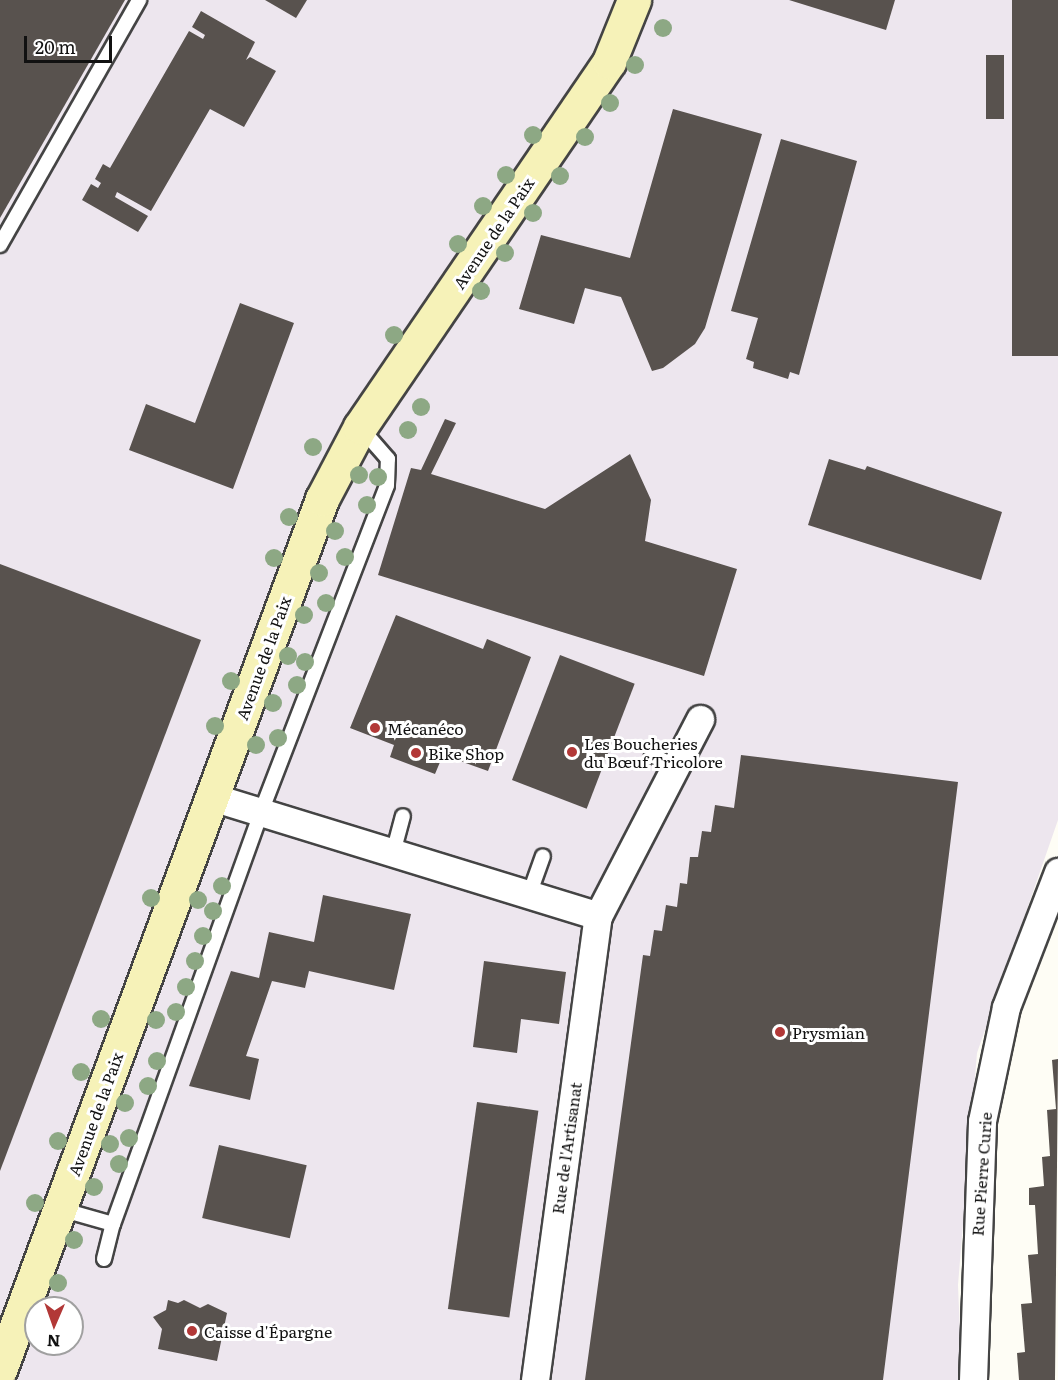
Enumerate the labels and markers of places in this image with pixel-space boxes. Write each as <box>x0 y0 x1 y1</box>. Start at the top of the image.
place label: Mécanéco <box>387 718 464 738</box>
marker: Mécanéco <box>368 721 382 735</box>
place label: Les Boucheries du Bœuf Tricolore <box>584 733 723 771</box>
place label: Bike Shop <box>428 743 504 763</box>
marker: Les Boucheries du Bœuf Tricolore <box>565 745 579 759</box>
marker: Bike Shop <box>409 746 423 760</box>
place label: Prysmian <box>792 1022 865 1042</box>
marker: Prysmian <box>773 1025 787 1039</box>
place label: Caisse d'Épargne <box>204 1321 332 1341</box>
marker: Caisse d'Épargne <box>185 1324 199 1338</box>

